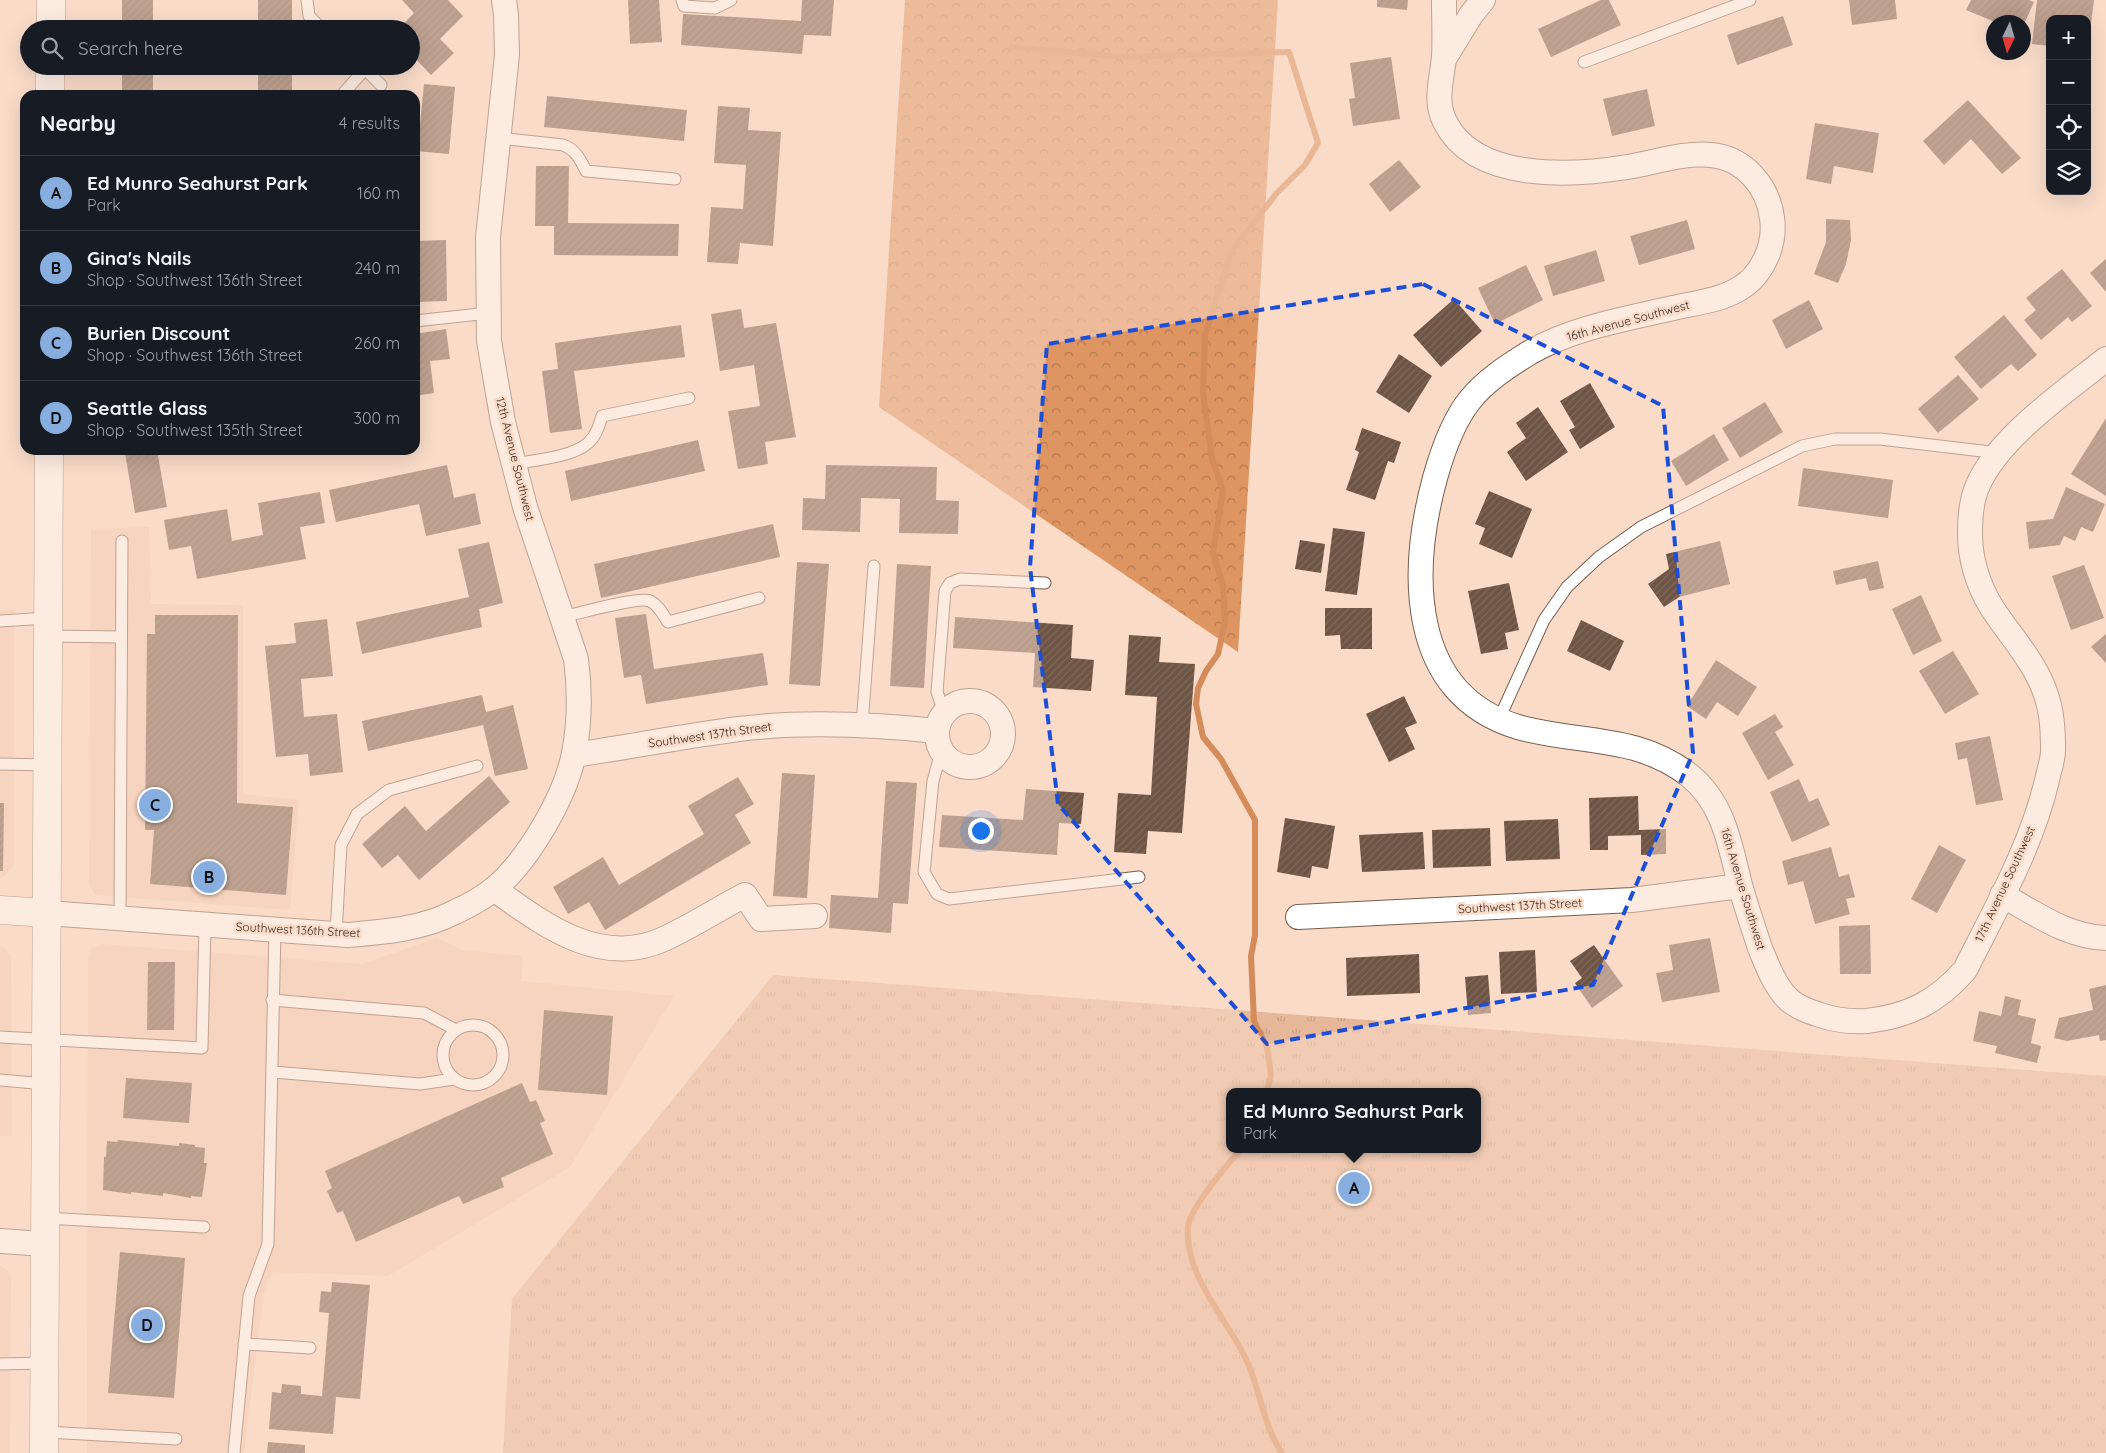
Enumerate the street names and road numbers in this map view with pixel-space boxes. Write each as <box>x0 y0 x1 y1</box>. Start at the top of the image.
street label: 16th Avenue Southwest <box>1565 297 1691 344</box>
street label: 12th Avenue Southwest <box>493 396 538 522</box>
street label: Southwest 137th Street <box>647 718 773 751</box>
street label: 17th Avenue Southwest <box>1971 823 2038 944</box>
street label: 16th Avenue Southwest <box>1718 826 1769 952</box>
street label: Southwest 137th Street <box>1458 895 1582 916</box>
street label: Southwest 136th Street <box>235 919 361 940</box>

